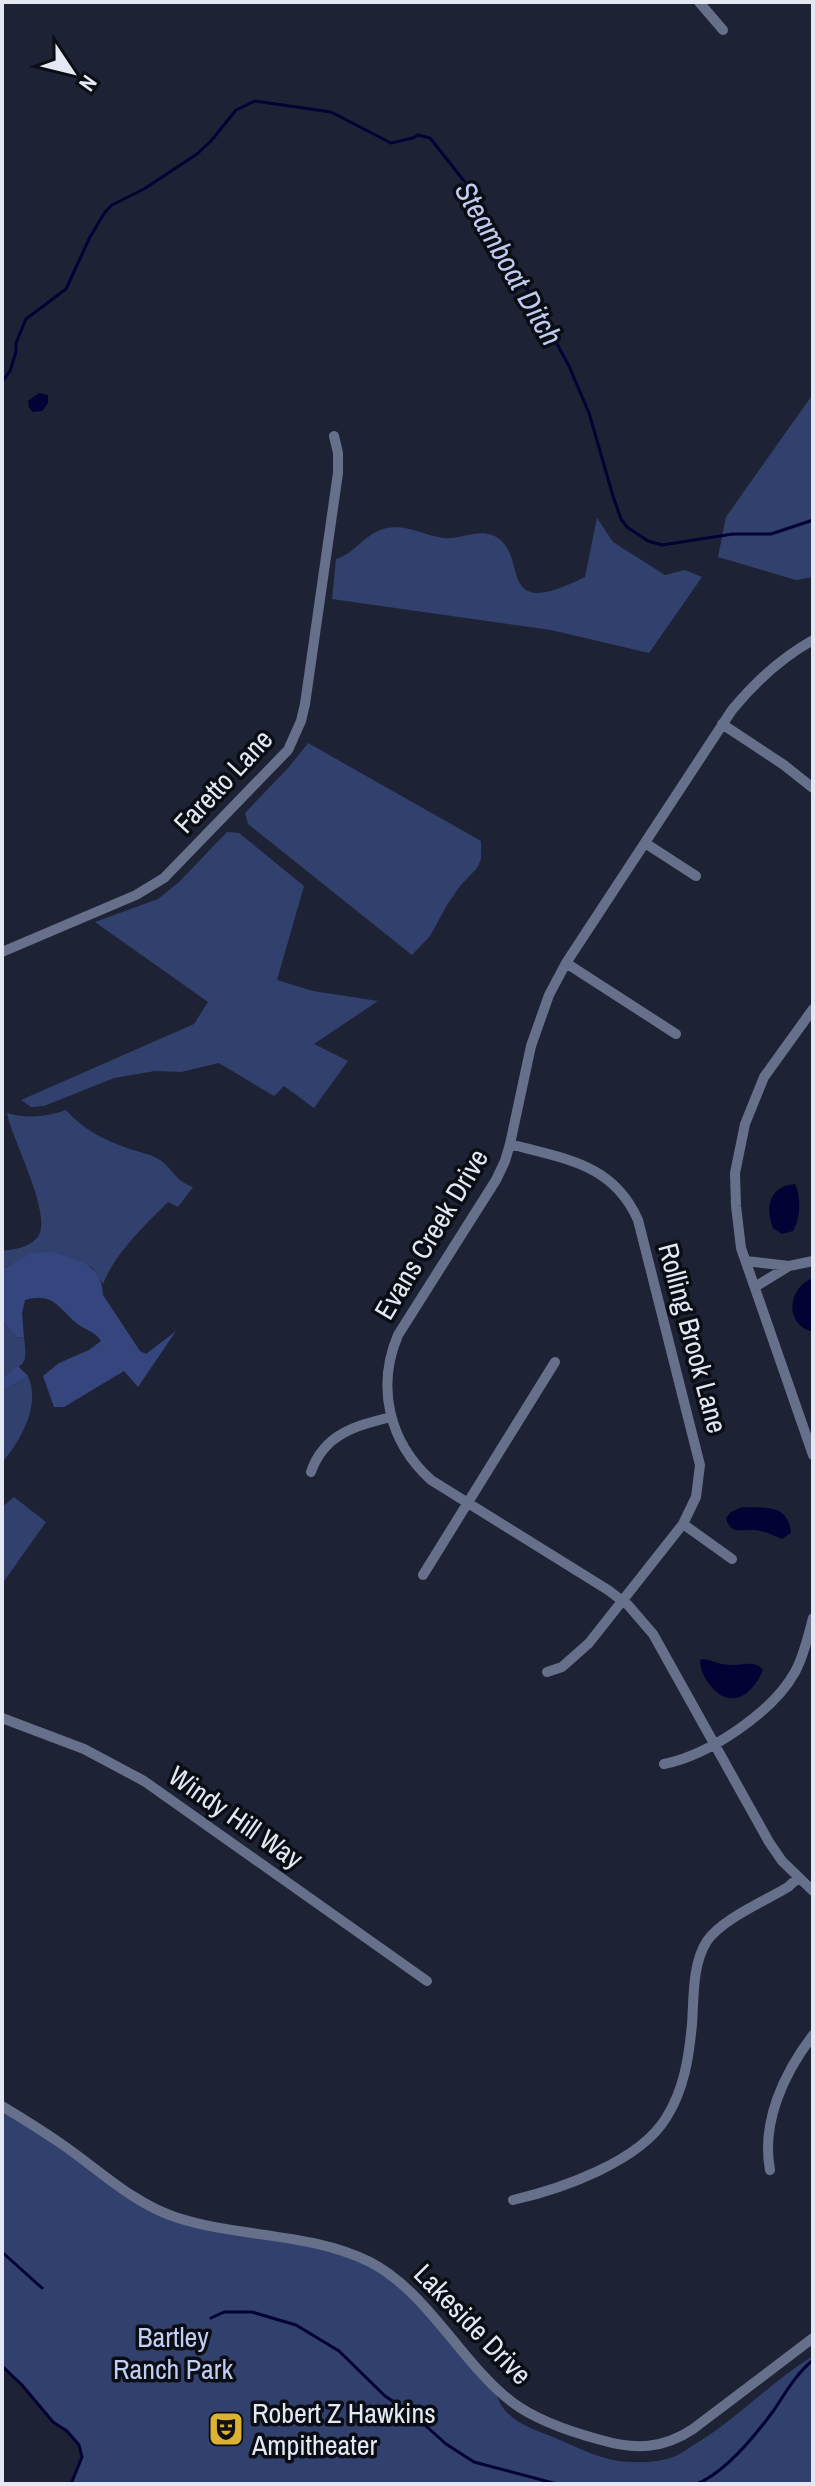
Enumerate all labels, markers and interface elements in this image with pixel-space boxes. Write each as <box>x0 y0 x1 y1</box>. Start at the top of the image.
north arrow <box>32 32 112 112</box>
text: N <box>72 70 104 97</box>
water label: Steamboat Ditch <box>446 174 572 352</box>
street label: Faretto Lane <box>165 721 281 841</box>
street label: Evans Creek Drive <box>365 1142 497 1326</box>
street label: Rolling Brook Lane <box>649 1239 737 1437</box>
street label: Windy Hill Way <box>161 1757 311 1878</box>
street label: Lakeside Drive <box>406 2255 540 2393</box>
park label: Bartley Ranch Park <box>113 2318 233 2388</box>
place label: Robert Z Hawkins Ampitheater <box>251 2394 436 2464</box>
theatre icon: Robert Z Hawkins Ampitheater <box>207 2410 245 2448</box>

